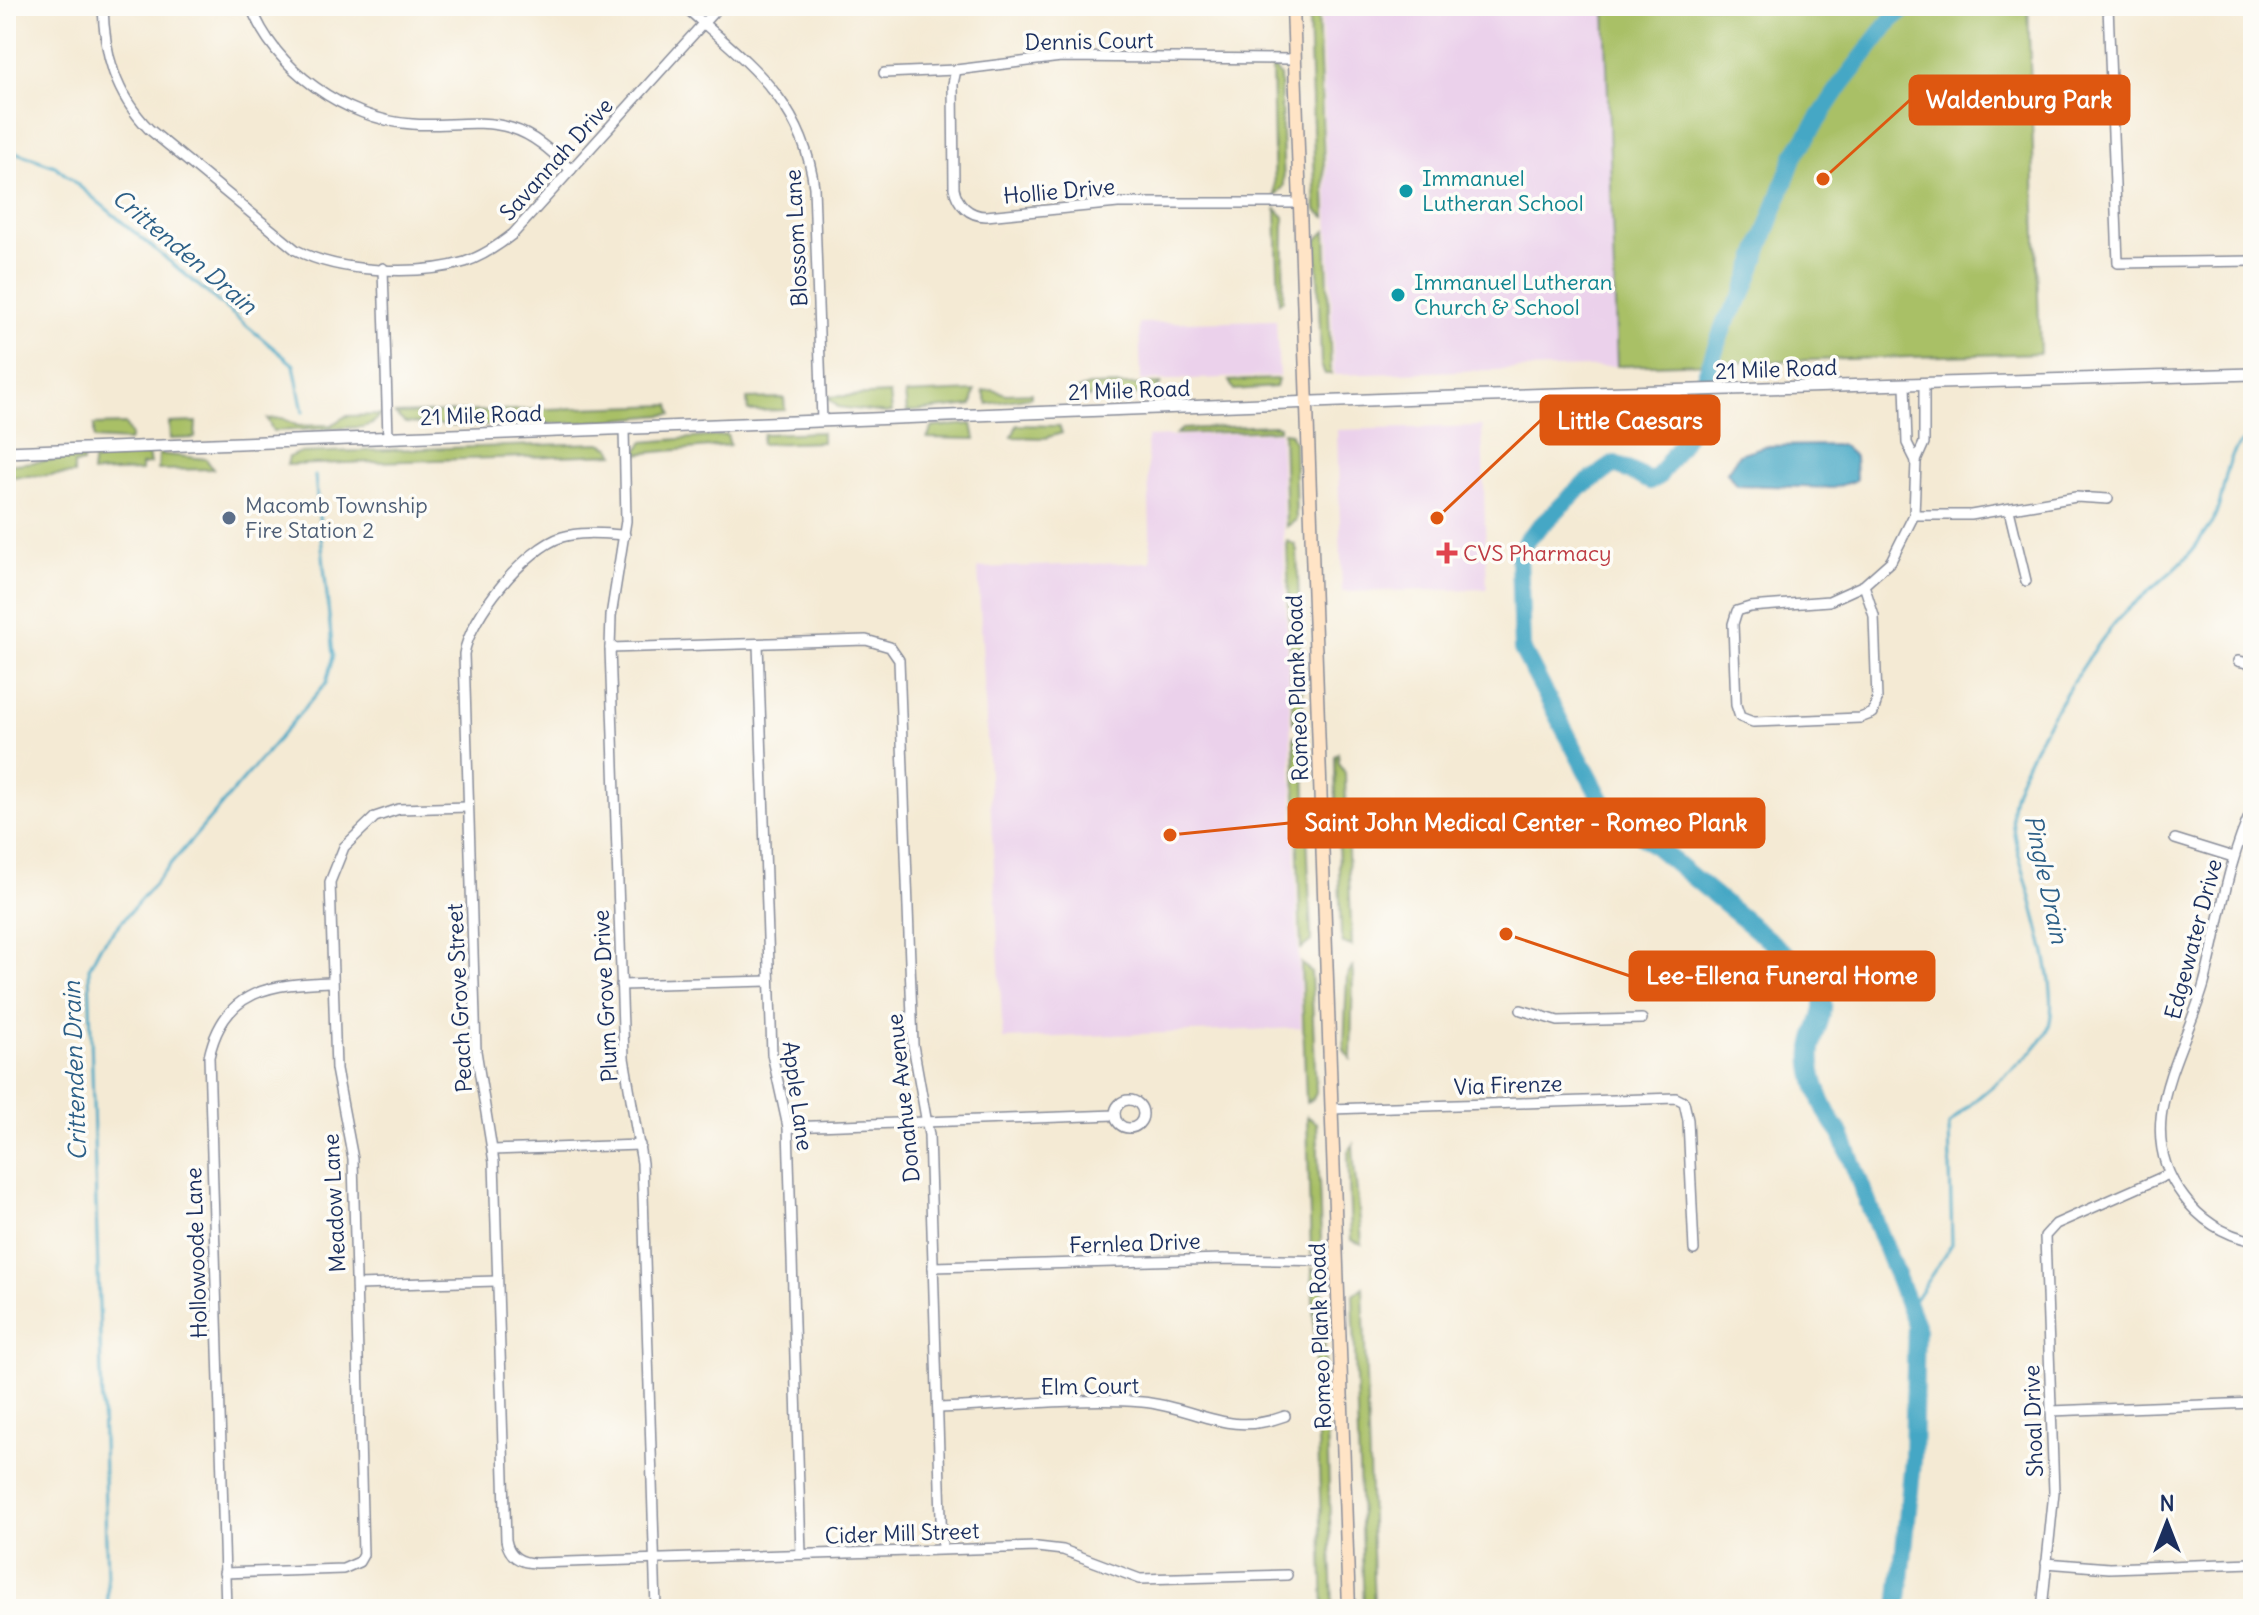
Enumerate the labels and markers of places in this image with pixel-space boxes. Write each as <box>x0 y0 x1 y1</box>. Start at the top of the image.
callout: Waldenburg Park <box>1910 76 2129 124</box>
place label: Immanuel Lutheran School <box>1422 164 1584 217</box>
marker: Immanuel Lutheran School <box>1397 182 1415 200</box>
place label: Immanuel Lutheran Church & School <box>1414 268 1613 321</box>
marker: Immanuel Lutheran Church & School <box>1389 286 1407 304</box>
callout: Little Caesars <box>1541 396 1719 444</box>
place label: Macomb Township Fire Station 2 <box>245 491 428 544</box>
marker: Macomb Township Fire Station 2 <box>220 509 238 527</box>
place label: CVS Pharmacy <box>1463 539 1612 567</box>
marker: CVS Pharmacy <box>1438 544 1456 562</box>
callout: Saint John Medical Center - Romeo Plank <box>1289 799 1764 847</box>
callout: Lee-Ellena Funeral Home <box>1630 952 1934 1000</box>

